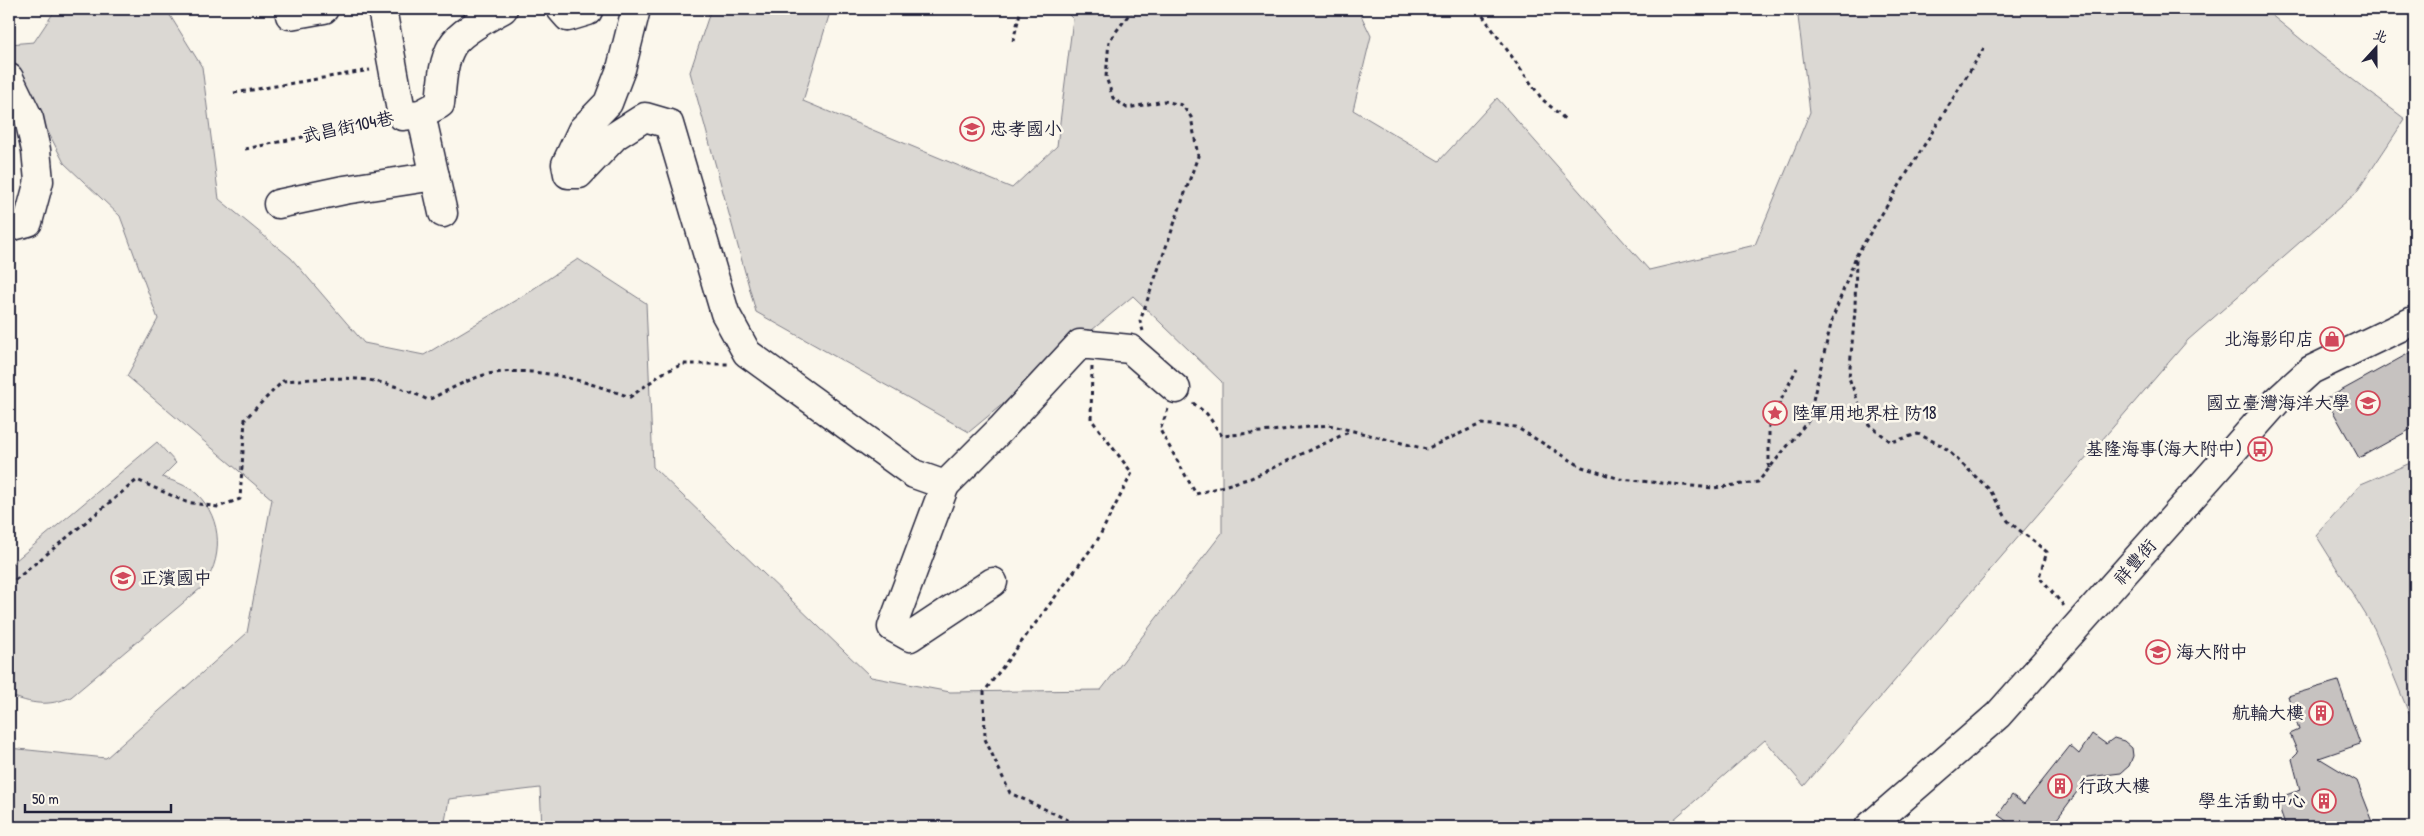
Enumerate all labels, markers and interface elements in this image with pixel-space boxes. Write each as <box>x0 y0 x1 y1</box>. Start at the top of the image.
north arrow <box>2352 22 2402 72</box>
text: 北 <box>2371 24 2391 47</box>
street label: 武昌街104巷 <box>300 105 396 148</box>
school or university icon: 忠孝國小 <box>959 116 985 142</box>
place label: 忠孝國小 <box>990 116 1062 141</box>
place label: 北海影印店 <box>2224 326 2314 351</box>
shop icon: 北海影印店 <box>2319 326 2345 352</box>
place label: 國立臺灣海洋大學 <box>2206 390 2350 415</box>
school or university icon: 國立臺灣海洋大學 <box>2355 390 2381 416</box>
place icon: 陸軍用地界柱 防18 <box>1762 400 1788 426</box>
place label: 陸軍用地界柱 防18 <box>1792 400 1937 425</box>
place label: 基隆海事(海大附中) <box>2085 436 2242 461</box>
bus stop icon: 基隆海事(海大附中) <box>2247 436 2273 462</box>
street label: 祥豐街 <box>2107 533 2162 590</box>
school or university icon: 正濱國中 <box>110 565 136 591</box>
place label: 正濱國中 <box>140 565 212 590</box>
school or university icon: 海大附中 <box>2145 639 2171 665</box>
place label: 海大附中 <box>2176 639 2248 664</box>
place label: 航輪大樓 <box>2232 700 2304 725</box>
building icon: 航輪大樓 <box>2308 700 2334 726</box>
building icon: 行政大樓 <box>2047 773 2073 799</box>
place label: 行政大樓 <box>2078 773 2150 798</box>
scale bar <box>25 781 171 813</box>
text: 50 m <box>32 788 59 809</box>
place label: 學生活動中心 <box>2198 788 2306 813</box>
building icon: 學生活動中心 <box>2311 788 2337 814</box>

